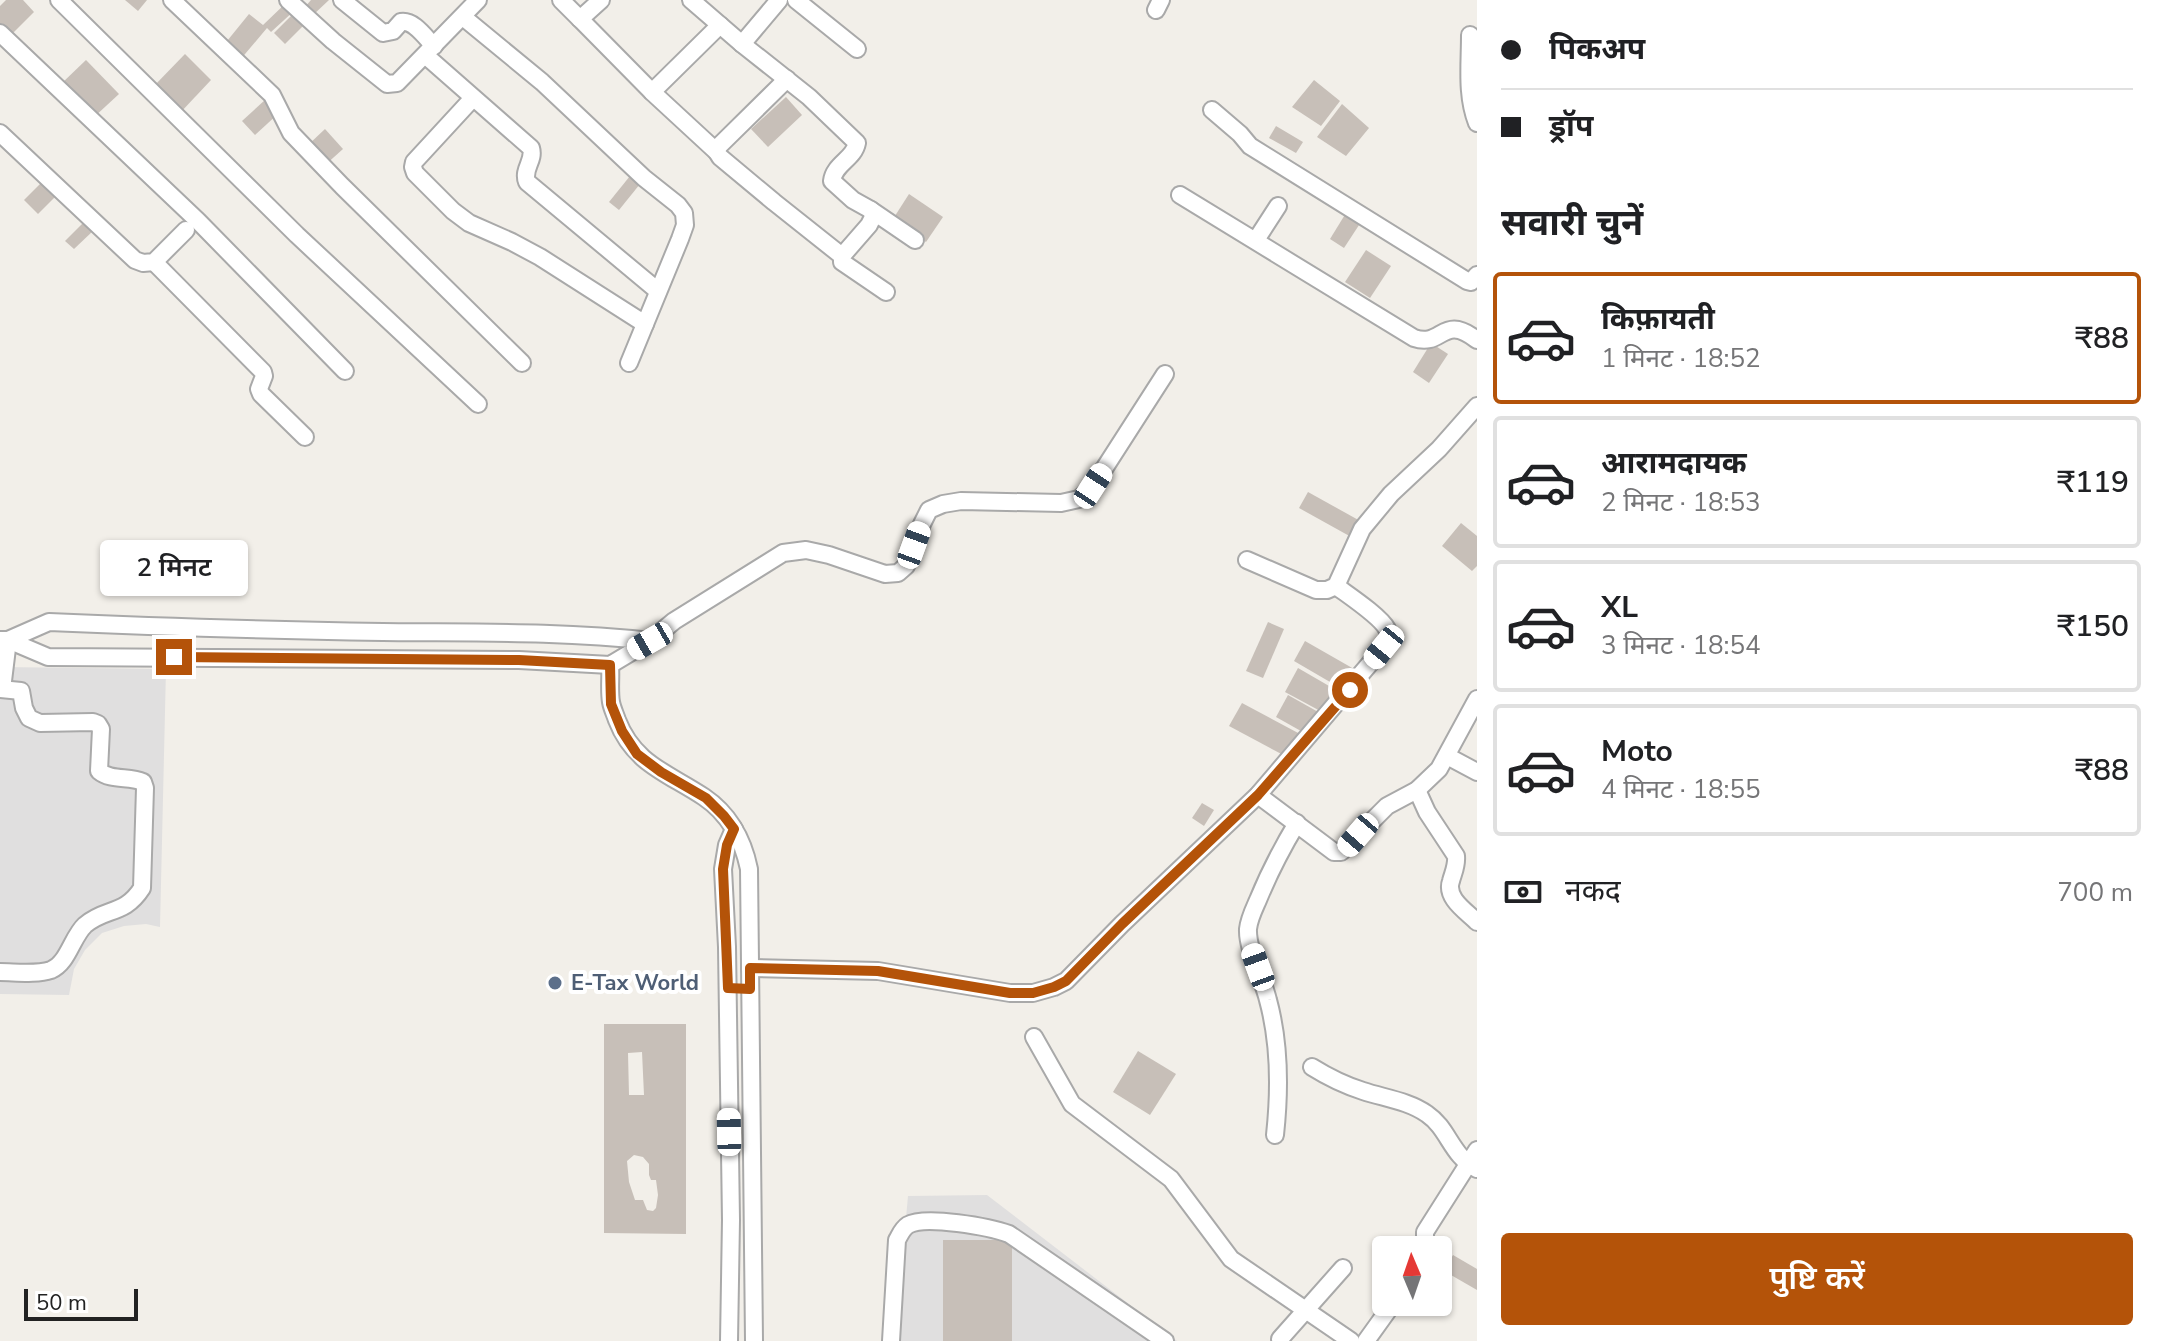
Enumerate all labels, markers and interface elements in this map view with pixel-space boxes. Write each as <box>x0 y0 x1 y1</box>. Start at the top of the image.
text: पिकअप <box>1549 29 1645 70</box>
text: ड्रॉप <box>1549 106 1593 147</box>
text: सवारी चुनें <box>1501 199 1643 248</box>
text: किफ़ायती <box>1601 299 1715 340</box>
icon: car <box>1505 302 1577 374</box>
text: ₹88 <box>2075 318 2129 359</box>
text: 1 मिनट · 18:52 <box>1601 341 1761 376</box>
text: आरामदायक <box>1601 443 1747 484</box>
icon: car <box>1505 446 1577 518</box>
car <box>1070 459 1116 513</box>
text: ₹119 <box>2057 462 2129 503</box>
text: 2 मिनट · 18:53 <box>1601 485 1761 520</box>
car <box>895 518 933 572</box>
callout: 2 मिनट <box>100 541 248 597</box>
text: 2 मिनट <box>136 550 212 585</box>
text: XL <box>1601 587 1638 628</box>
icon: car <box>1505 590 1577 662</box>
text: ₹150 <box>2057 606 2129 647</box>
car <box>623 619 677 663</box>
car <box>1360 621 1408 673</box>
text: 3 मिनट · 18:54 <box>1601 628 1761 663</box>
route end <box>156 639 192 675</box>
route start <box>1332 672 1368 708</box>
text: Moto <box>1601 731 1673 772</box>
icon: car <box>1505 734 1577 806</box>
text: ₹88 <box>2075 750 2129 791</box>
text: 4 मिनट · 18:55 <box>1601 772 1761 807</box>
car <box>1333 809 1383 861</box>
icon: cash <box>1501 870 1545 914</box>
text: नकद <box>1565 871 1621 912</box>
text: 700 m <box>2057 875 2133 910</box>
car <box>1239 940 1277 994</box>
place label: E-Tax World <box>571 968 699 998</box>
marker: E-Tax World <box>546 974 564 992</box>
car <box>717 1108 741 1156</box>
button: पुष्टि करें <box>1501 1233 2133 1325</box>
north arrow <box>1372 1236 1452 1316</box>
map controls <box>1372 1236 1452 1316</box>
scale bar <box>24 1285 138 1321</box>
text: 50 m <box>36 1288 87 1318</box>

